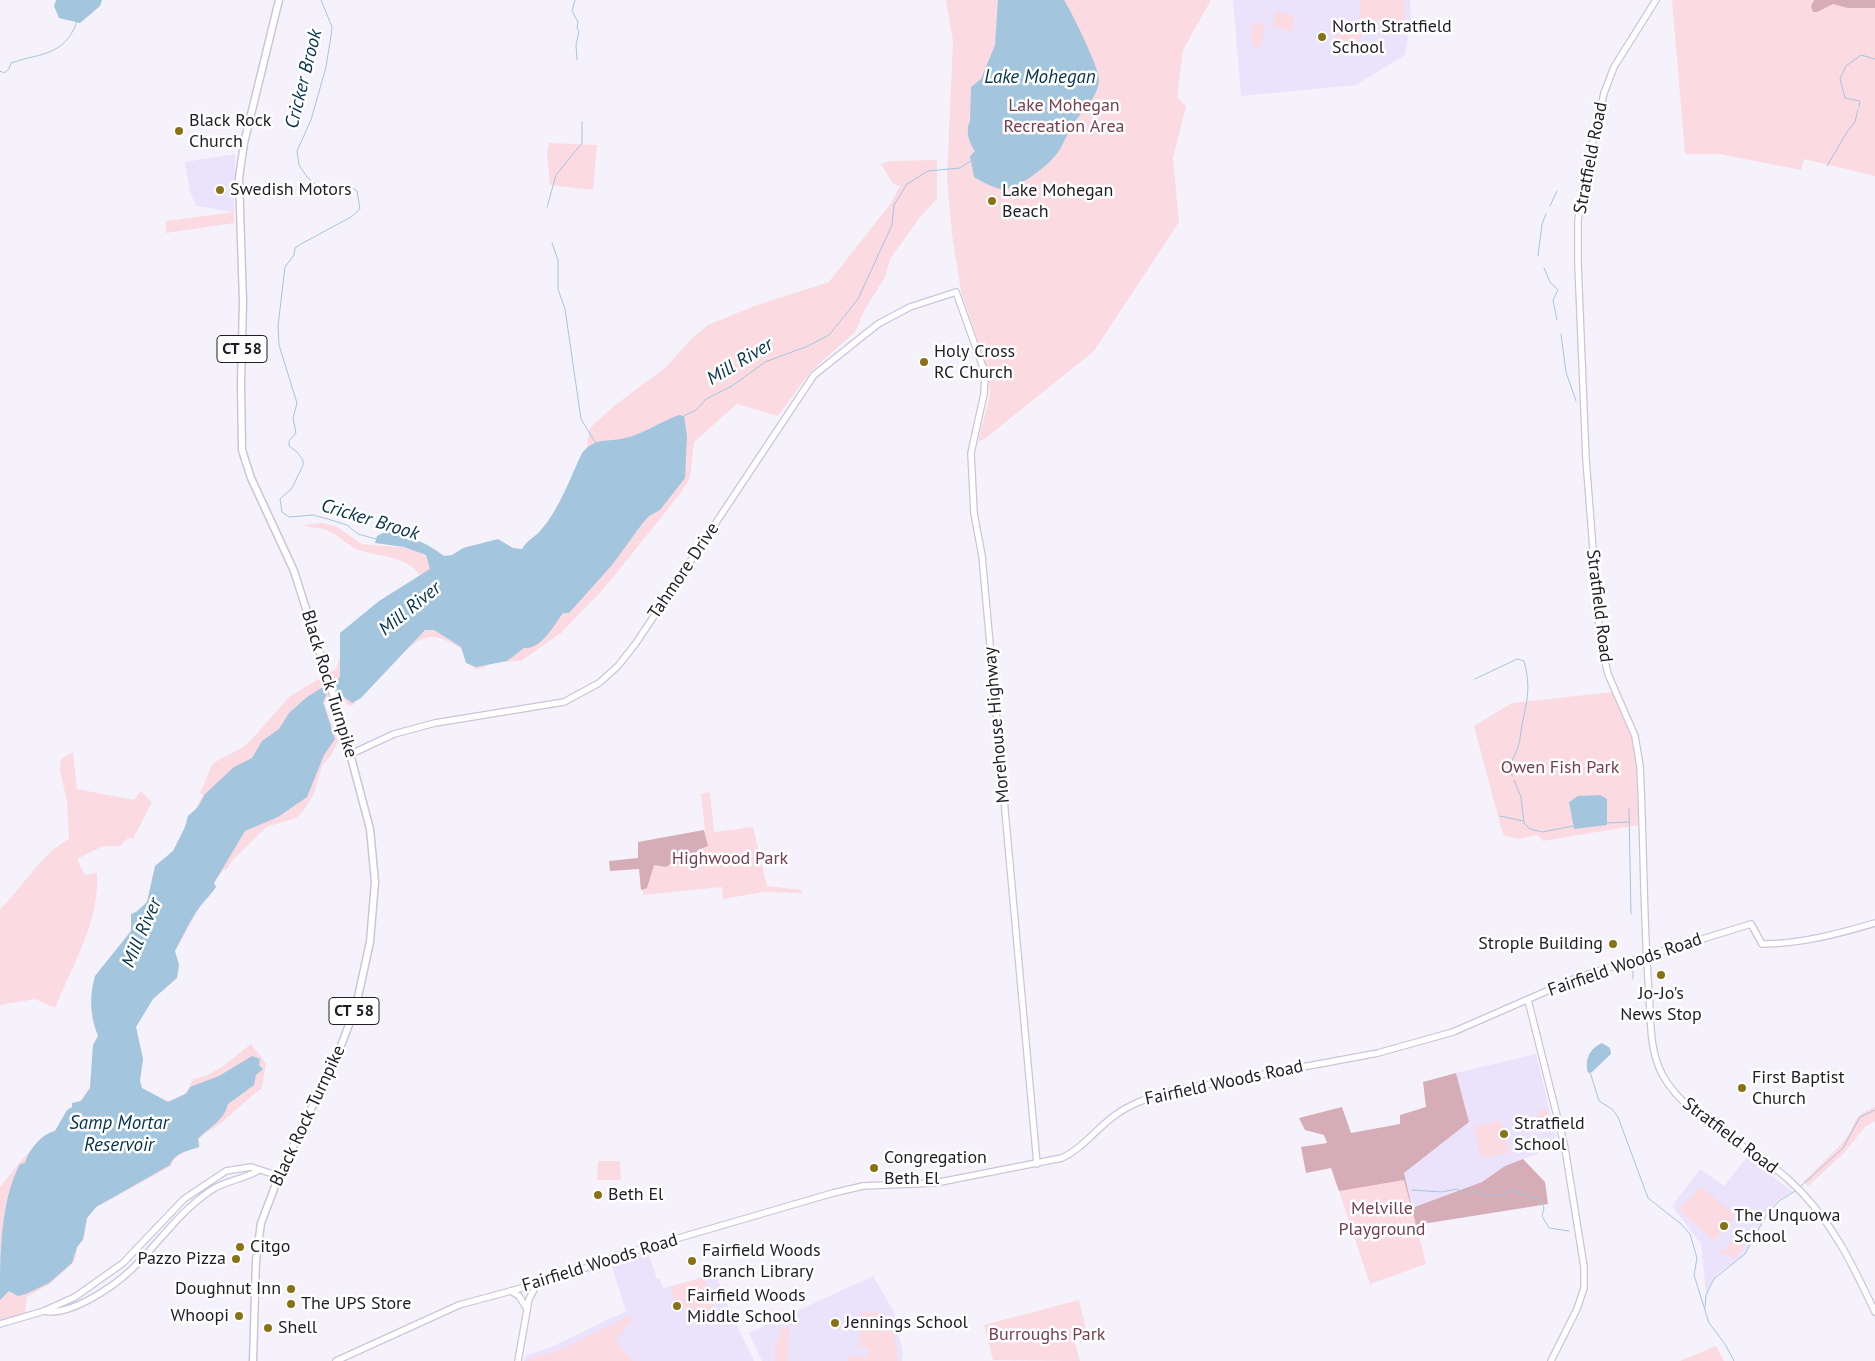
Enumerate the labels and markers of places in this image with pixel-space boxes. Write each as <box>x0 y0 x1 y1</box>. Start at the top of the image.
place label: North Stratfield School <box>1332 16 1452 58</box>
marker: North Stratfield School <box>1316 31 1328 43</box>
place label: Black Rock Church <box>189 110 271 152</box>
marker: Black Rock Church <box>173 125 185 137</box>
place label: Swedish Motors <box>230 179 352 201</box>
place label: Lake Mohegan Beach <box>1002 180 1113 222</box>
marker: Swedish Motors <box>214 184 226 196</box>
marker: Lake Mohegan Beach <box>986 195 998 207</box>
place label: Holy Cross RC Church <box>934 341 1015 384</box>
marker: Holy Cross RC Church <box>918 356 930 368</box>
place label: Strople Building <box>1478 933 1603 955</box>
marker: Strople Building <box>1607 938 1619 950</box>
marker: Jo-Jo's News Stop <box>1655 969 1667 981</box>
place label: Jo-Jo's News Stop <box>1620 983 1702 1026</box>
place label: First Baptist Church <box>1752 1067 1845 1110</box>
marker: First Baptist Church <box>1736 1082 1748 1094</box>
place label: Stratfield School <box>1514 1113 1585 1156</box>
marker: Stratfield School <box>1498 1128 1510 1140</box>
place label: Congregation Beth El <box>884 1147 987 1190</box>
marker: Congregation Beth El <box>868 1162 880 1174</box>
place label: Beth El <box>608 1184 663 1206</box>
marker: Beth El <box>592 1189 604 1201</box>
place label: The Unquowa School <box>1734 1205 1840 1248</box>
marker: The Unquowa School <box>1718 1220 1730 1232</box>
place label: Citgo <box>250 1236 290 1258</box>
place label: Fairfield Woods Branch Library <box>702 1240 820 1282</box>
marker: Citgo <box>234 1241 246 1253</box>
place label: Pazzo Pizza <box>137 1248 226 1270</box>
marker: Pazzo Pizza <box>230 1253 242 1265</box>
marker: Fairfield Woods Branch Library <box>686 1255 698 1267</box>
place label: Doughnut Inn <box>175 1278 281 1300</box>
marker: Doughnut Inn <box>285 1283 297 1295</box>
place label: Fairfield Woods Middle School <box>687 1285 805 1328</box>
place label: The UPS Store <box>301 1293 411 1315</box>
marker: The UPS Store <box>285 1298 297 1310</box>
marker: Fairfield Woods Middle School <box>671 1300 683 1312</box>
place label: Whoopi <box>170 1305 229 1327</box>
marker: Whoopi <box>233 1310 245 1322</box>
place label: Jennings School <box>845 1312 968 1334</box>
place label: Shell <box>278 1317 317 1339</box>
marker: Jennings School <box>829 1317 841 1329</box>
marker: Shell <box>262 1322 274 1334</box>

